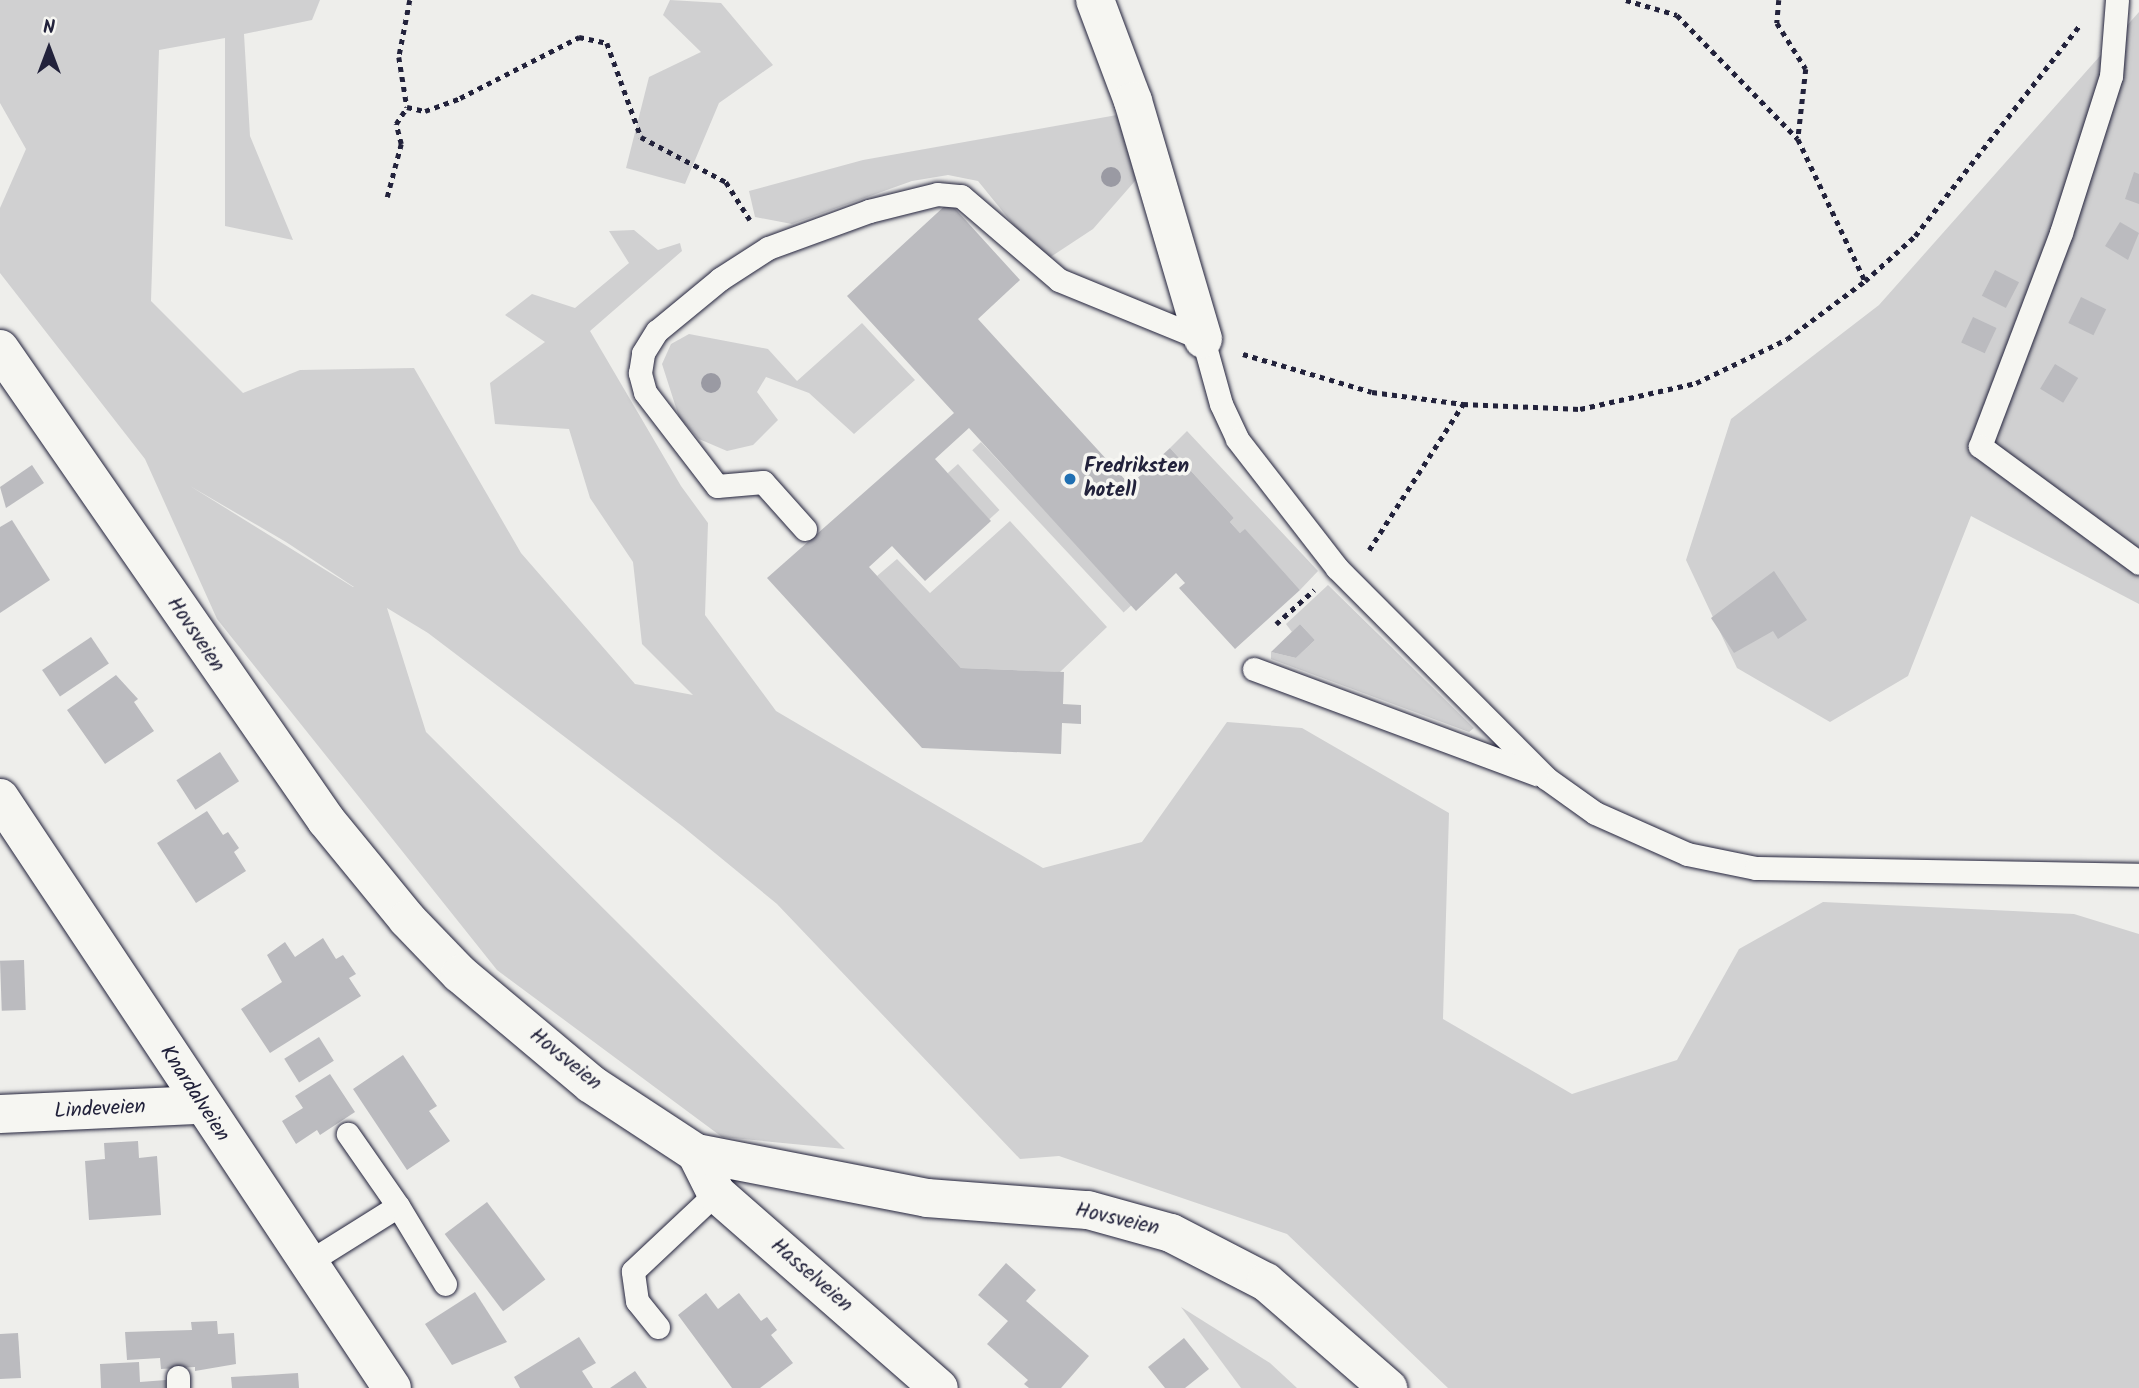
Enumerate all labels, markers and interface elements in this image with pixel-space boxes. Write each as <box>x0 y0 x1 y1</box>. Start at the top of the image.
text: N <box>43 13 55 43</box>
north arrow <box>14 14 84 84</box>
place label: Fredriksten hotell <box>1084 454 1189 504</box>
marker: Fredriksten hotell <box>1062 471 1078 487</box>
street label: Hovsveien <box>161 593 229 677</box>
street label: Hovsveien <box>524 1023 606 1097</box>
street label: Knardalveien <box>154 1041 234 1147</box>
street label: Lindeveien <box>54 1095 146 1125</box>
street label: Hovsveien <box>1073 1198 1161 1242</box>
street label: Hasselveien <box>765 1234 857 1318</box>

